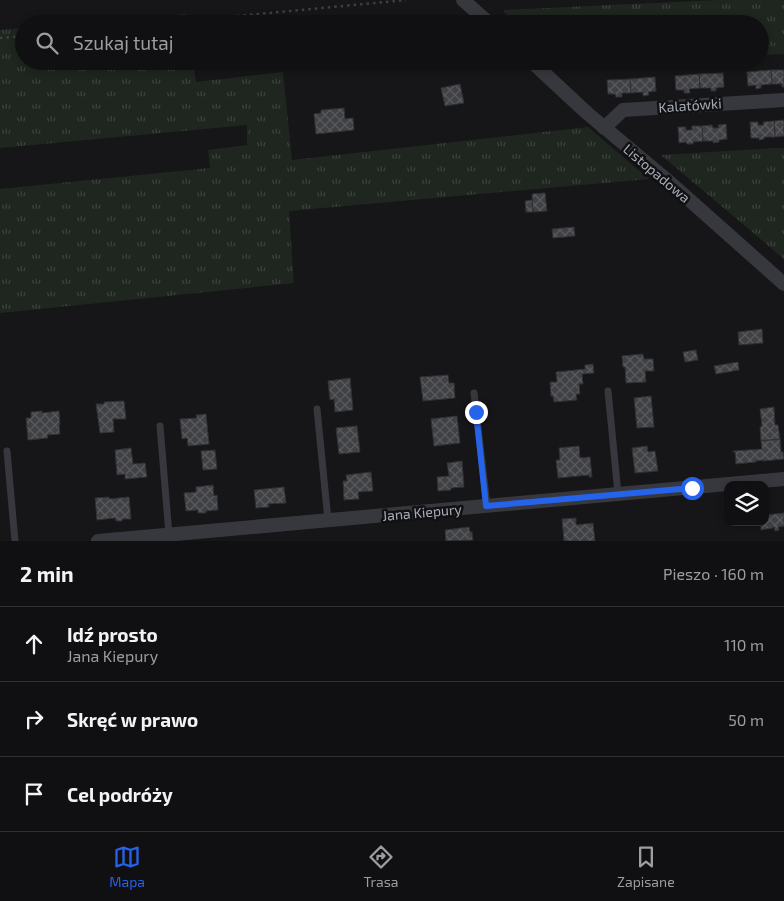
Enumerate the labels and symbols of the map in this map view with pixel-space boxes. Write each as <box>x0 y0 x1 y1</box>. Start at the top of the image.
street label: Kalatówki <box>658 94 722 116</box>
street label: Listopadowa <box>620 140 694 206</box>
route end <box>465 401 488 424</box>
route start <box>681 477 704 500</box>
street label: Jana Kiepury <box>382 500 463 524</box>

